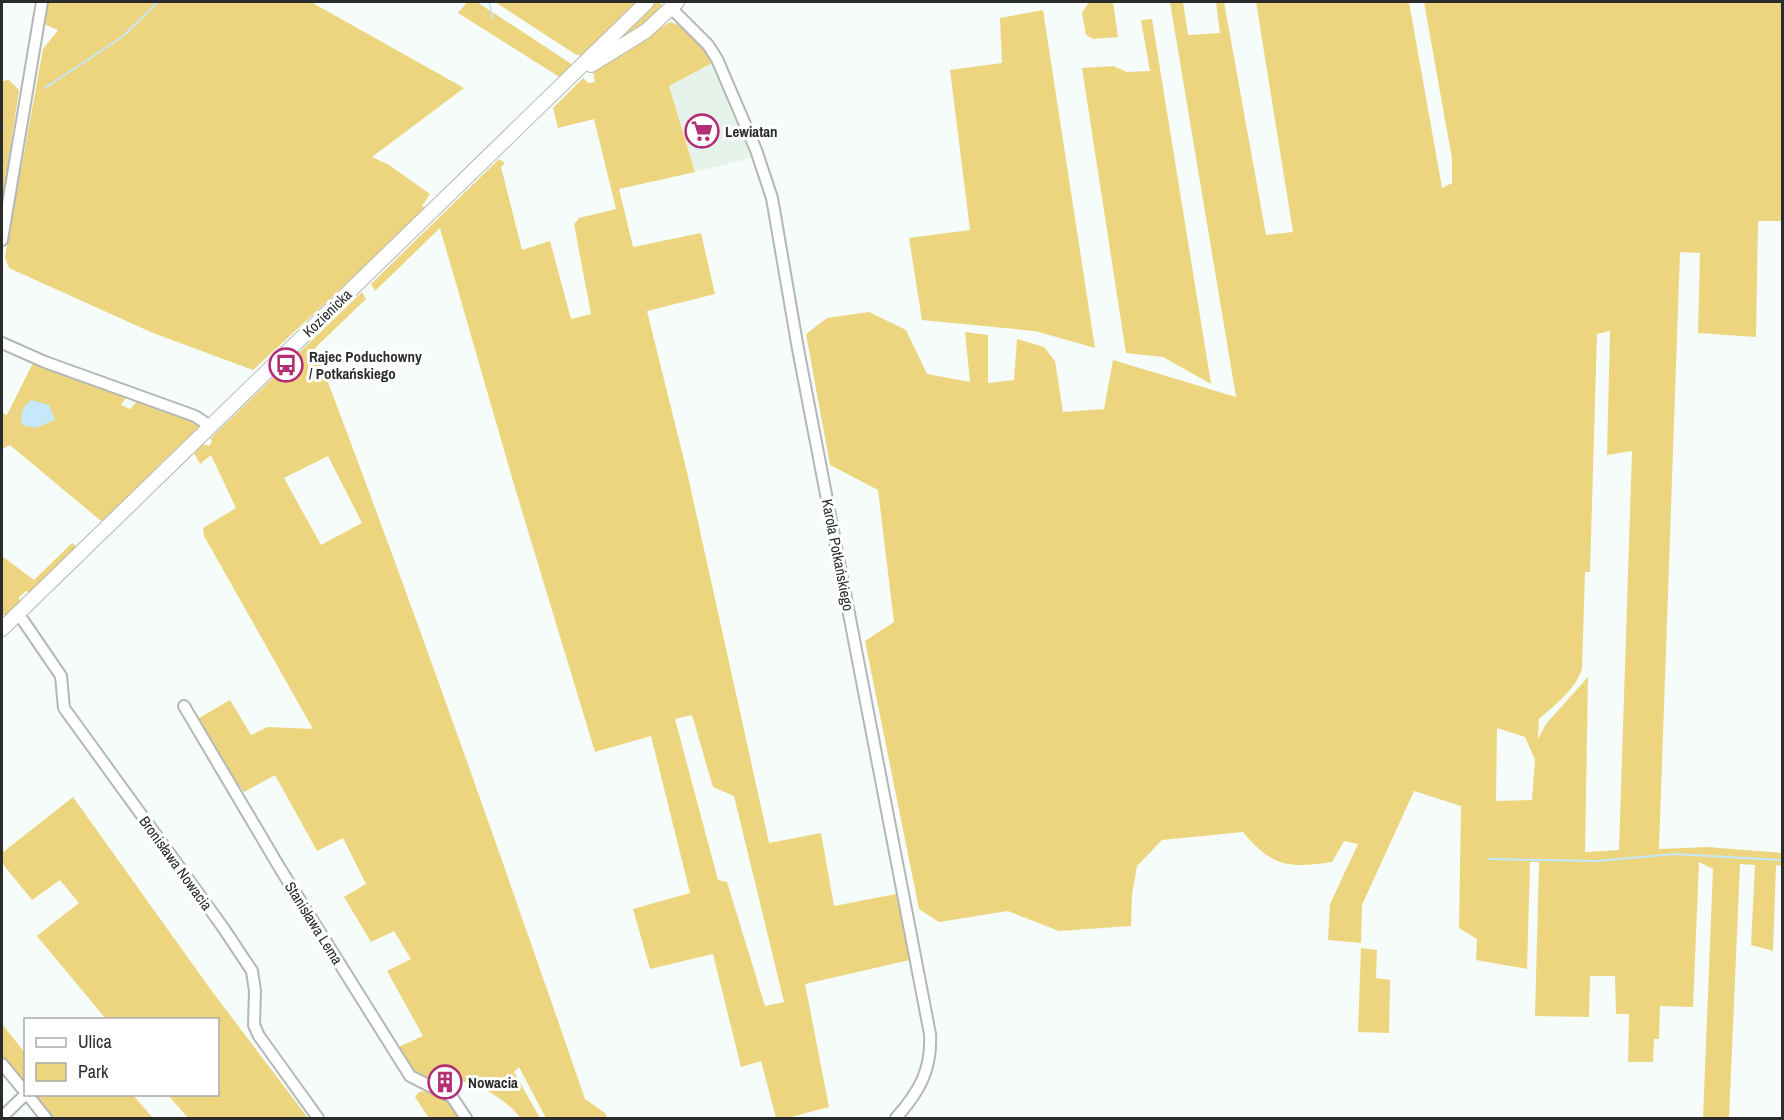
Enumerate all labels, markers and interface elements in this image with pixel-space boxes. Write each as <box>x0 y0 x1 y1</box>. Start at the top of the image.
supermarket icon: Lewiatan <box>684 113 720 149</box>
place label: Lewiatan <box>725 121 778 142</box>
street label: Kozienicka <box>298 284 356 342</box>
place label: Rajec Poduchowny / Potkańskiego <box>309 346 422 384</box>
bus stop icon: Rajec Poduchowny / Potkańskiego <box>268 347 304 383</box>
street label: Karola Potkańskiego <box>817 497 859 613</box>
street label: Bronisława Nowacia <box>135 811 218 915</box>
street label: Stanisława Lema <box>280 877 348 969</box>
legend <box>24 1018 219 1096</box>
text: Ulica <box>78 1029 112 1054</box>
text: Park <box>78 1059 109 1084</box>
building icon: Nowacia <box>427 1064 463 1100</box>
place label: Nowacia <box>468 1072 518 1093</box>

